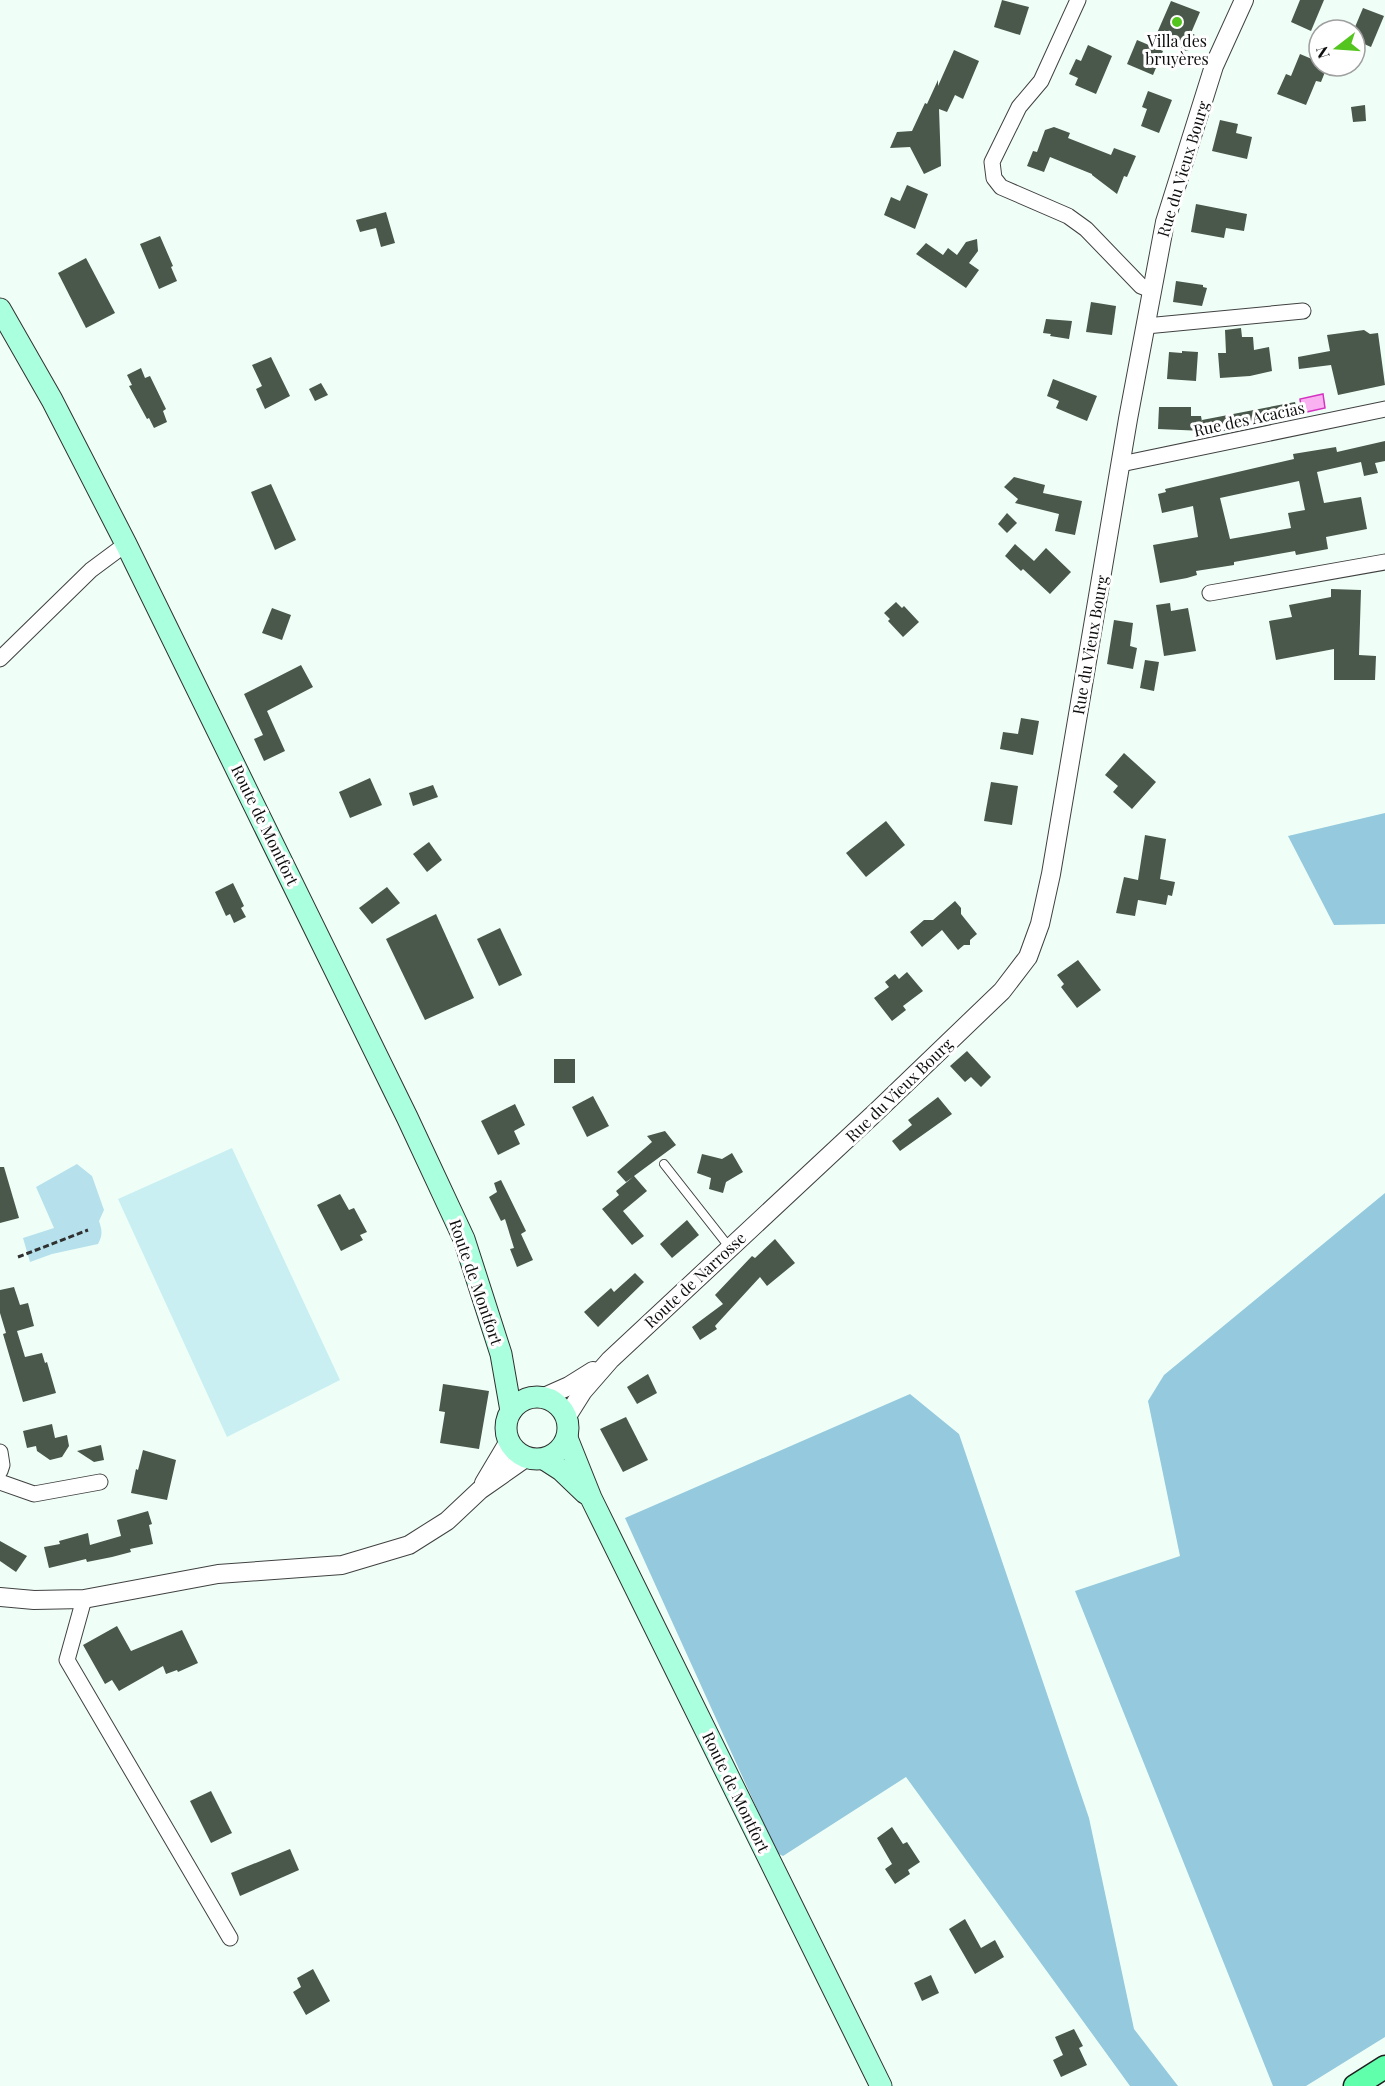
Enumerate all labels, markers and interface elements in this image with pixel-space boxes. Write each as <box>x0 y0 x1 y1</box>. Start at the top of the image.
marker: Villa des bruyères <box>1170 15 1184 29</box>
north arrow <box>1307 18 1367 78</box>
place label: Villa des bruyères <box>1145 30 1209 69</box>
text: N <box>1310 44 1334 61</box>
street label: Rue du Vieux Bourg <box>1152 98 1213 239</box>
street label: Rue des Acacias <box>1191 396 1306 441</box>
street label: Rue du Vieux Bourg <box>1067 573 1112 716</box>
street label: Route de Montfort <box>227 761 304 889</box>
street label: Rue du Vieux Bourg <box>841 1033 957 1146</box>
street label: Route de Montfort <box>445 1216 508 1348</box>
street label: Route de Narrosse <box>639 1227 750 1332</box>
street label: Route de Montfort <box>698 1728 775 1856</box>

